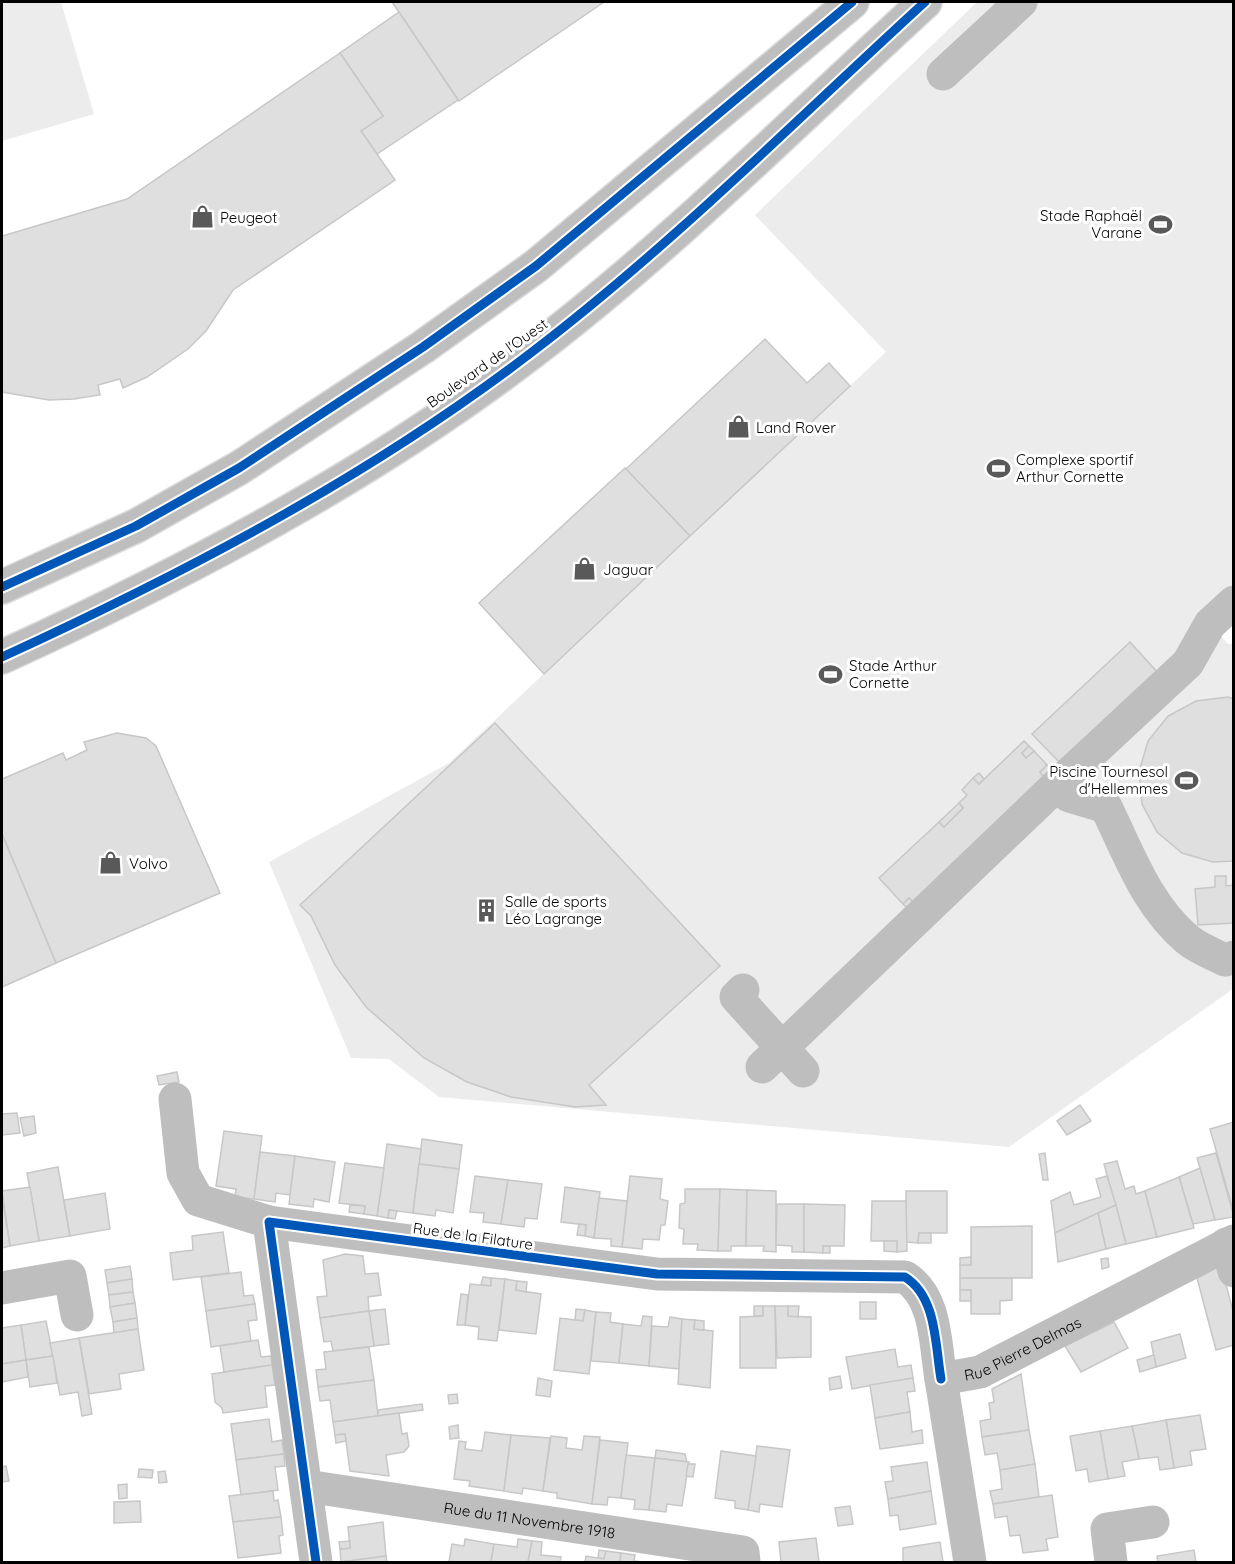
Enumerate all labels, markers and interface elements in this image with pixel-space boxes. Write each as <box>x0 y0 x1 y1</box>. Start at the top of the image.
shop icon: Peugeot <box>189 204 215 230</box>
place label: Stade Raphaël Varane <box>1040 206 1142 242</box>
place label: Peugeot <box>220 208 277 227</box>
sports icon: Stade Raphaël Varane <box>1147 211 1173 237</box>
street label: Boulevard de l'Ouest <box>423 314 551 412</box>
shop icon: Land Rover <box>725 414 751 440</box>
place label: Land Rover <box>756 418 836 437</box>
place label: Complexe sportif Arthur Cornette <box>1016 450 1134 486</box>
sports icon: Complexe sportif Arthur Cornette <box>985 455 1011 481</box>
shop icon: Jaguar <box>572 556 598 582</box>
place label: Jaguar <box>603 560 654 579</box>
place label: Stade Arthur Cornette <box>849 656 937 692</box>
sports icon: Stade Arthur Cornette <box>818 661 844 687</box>
place label: Piscine Tournesol d'Hellemmes <box>1049 762 1168 798</box>
sports icon: Piscine Tournesol d'Hellemmes <box>1173 767 1199 793</box>
shop icon: Volvo <box>98 850 124 876</box>
place label: Volvo <box>129 854 168 873</box>
place label: Salle de sports Léo Lagrange <box>505 892 607 928</box>
building icon: Salle de sports Léo Lagrange <box>474 897 500 923</box>
street label: Rue de la Filature <box>412 1218 534 1254</box>
street label: Rue Pierre Delmas <box>963 1312 1084 1384</box>
street label: Rue du 11 Novembre 1918 <box>442 1497 616 1542</box>

